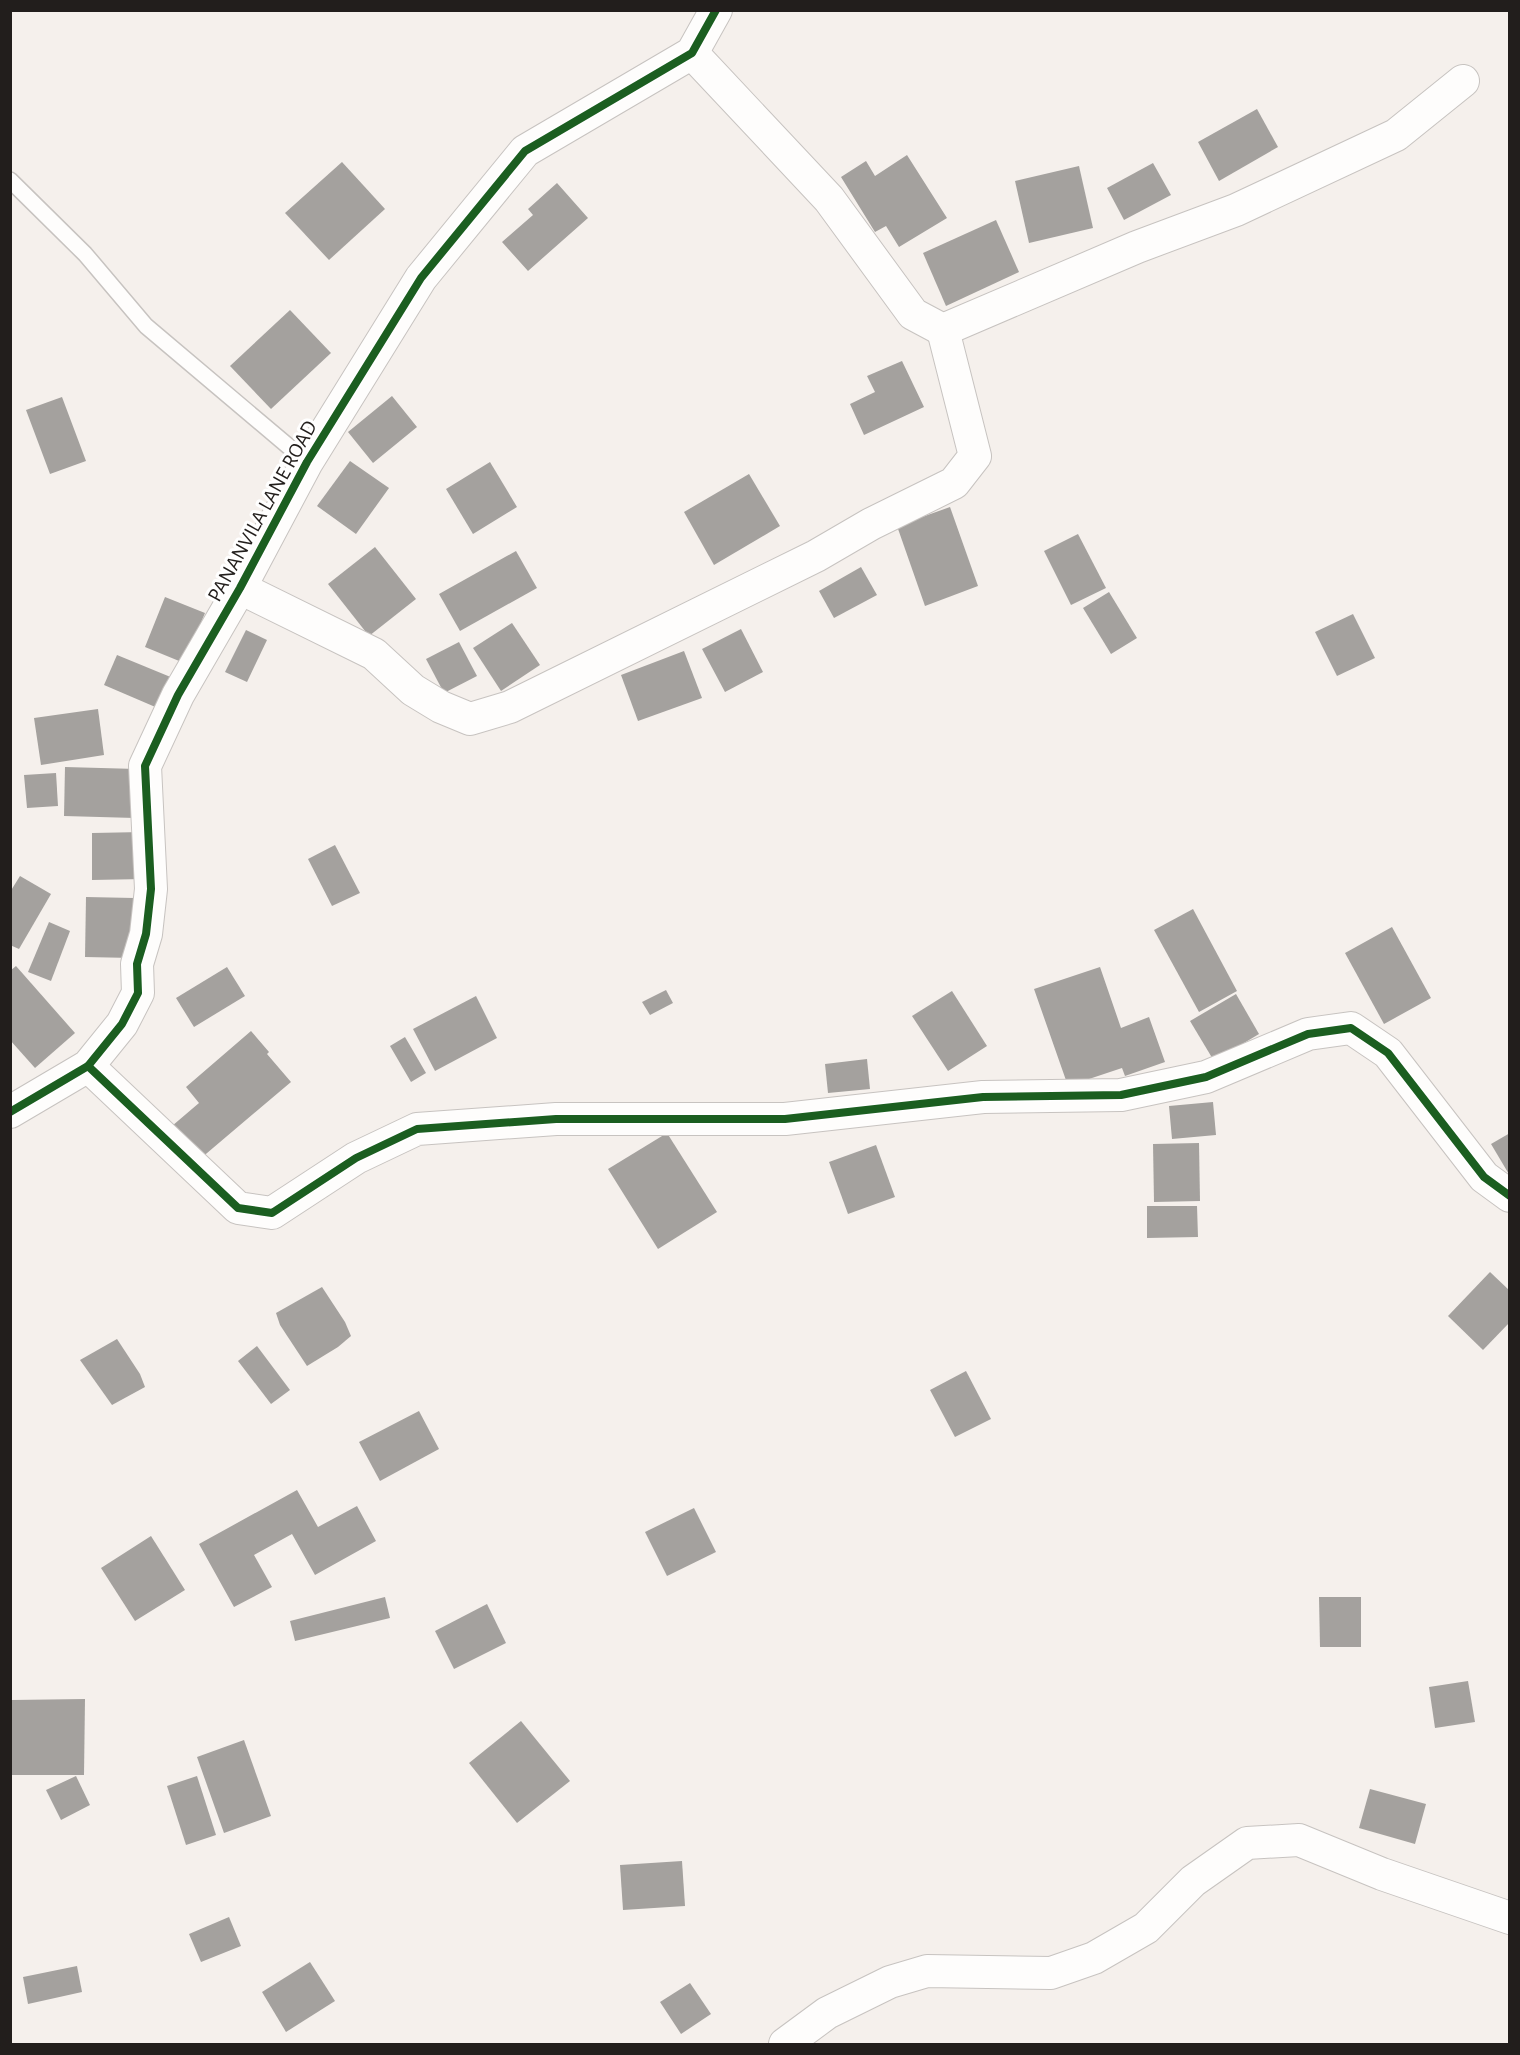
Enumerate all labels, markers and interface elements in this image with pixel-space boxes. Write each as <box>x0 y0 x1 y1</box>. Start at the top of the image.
street label: PANANVILA LANE ROAD <box>204 417 321 605</box>

